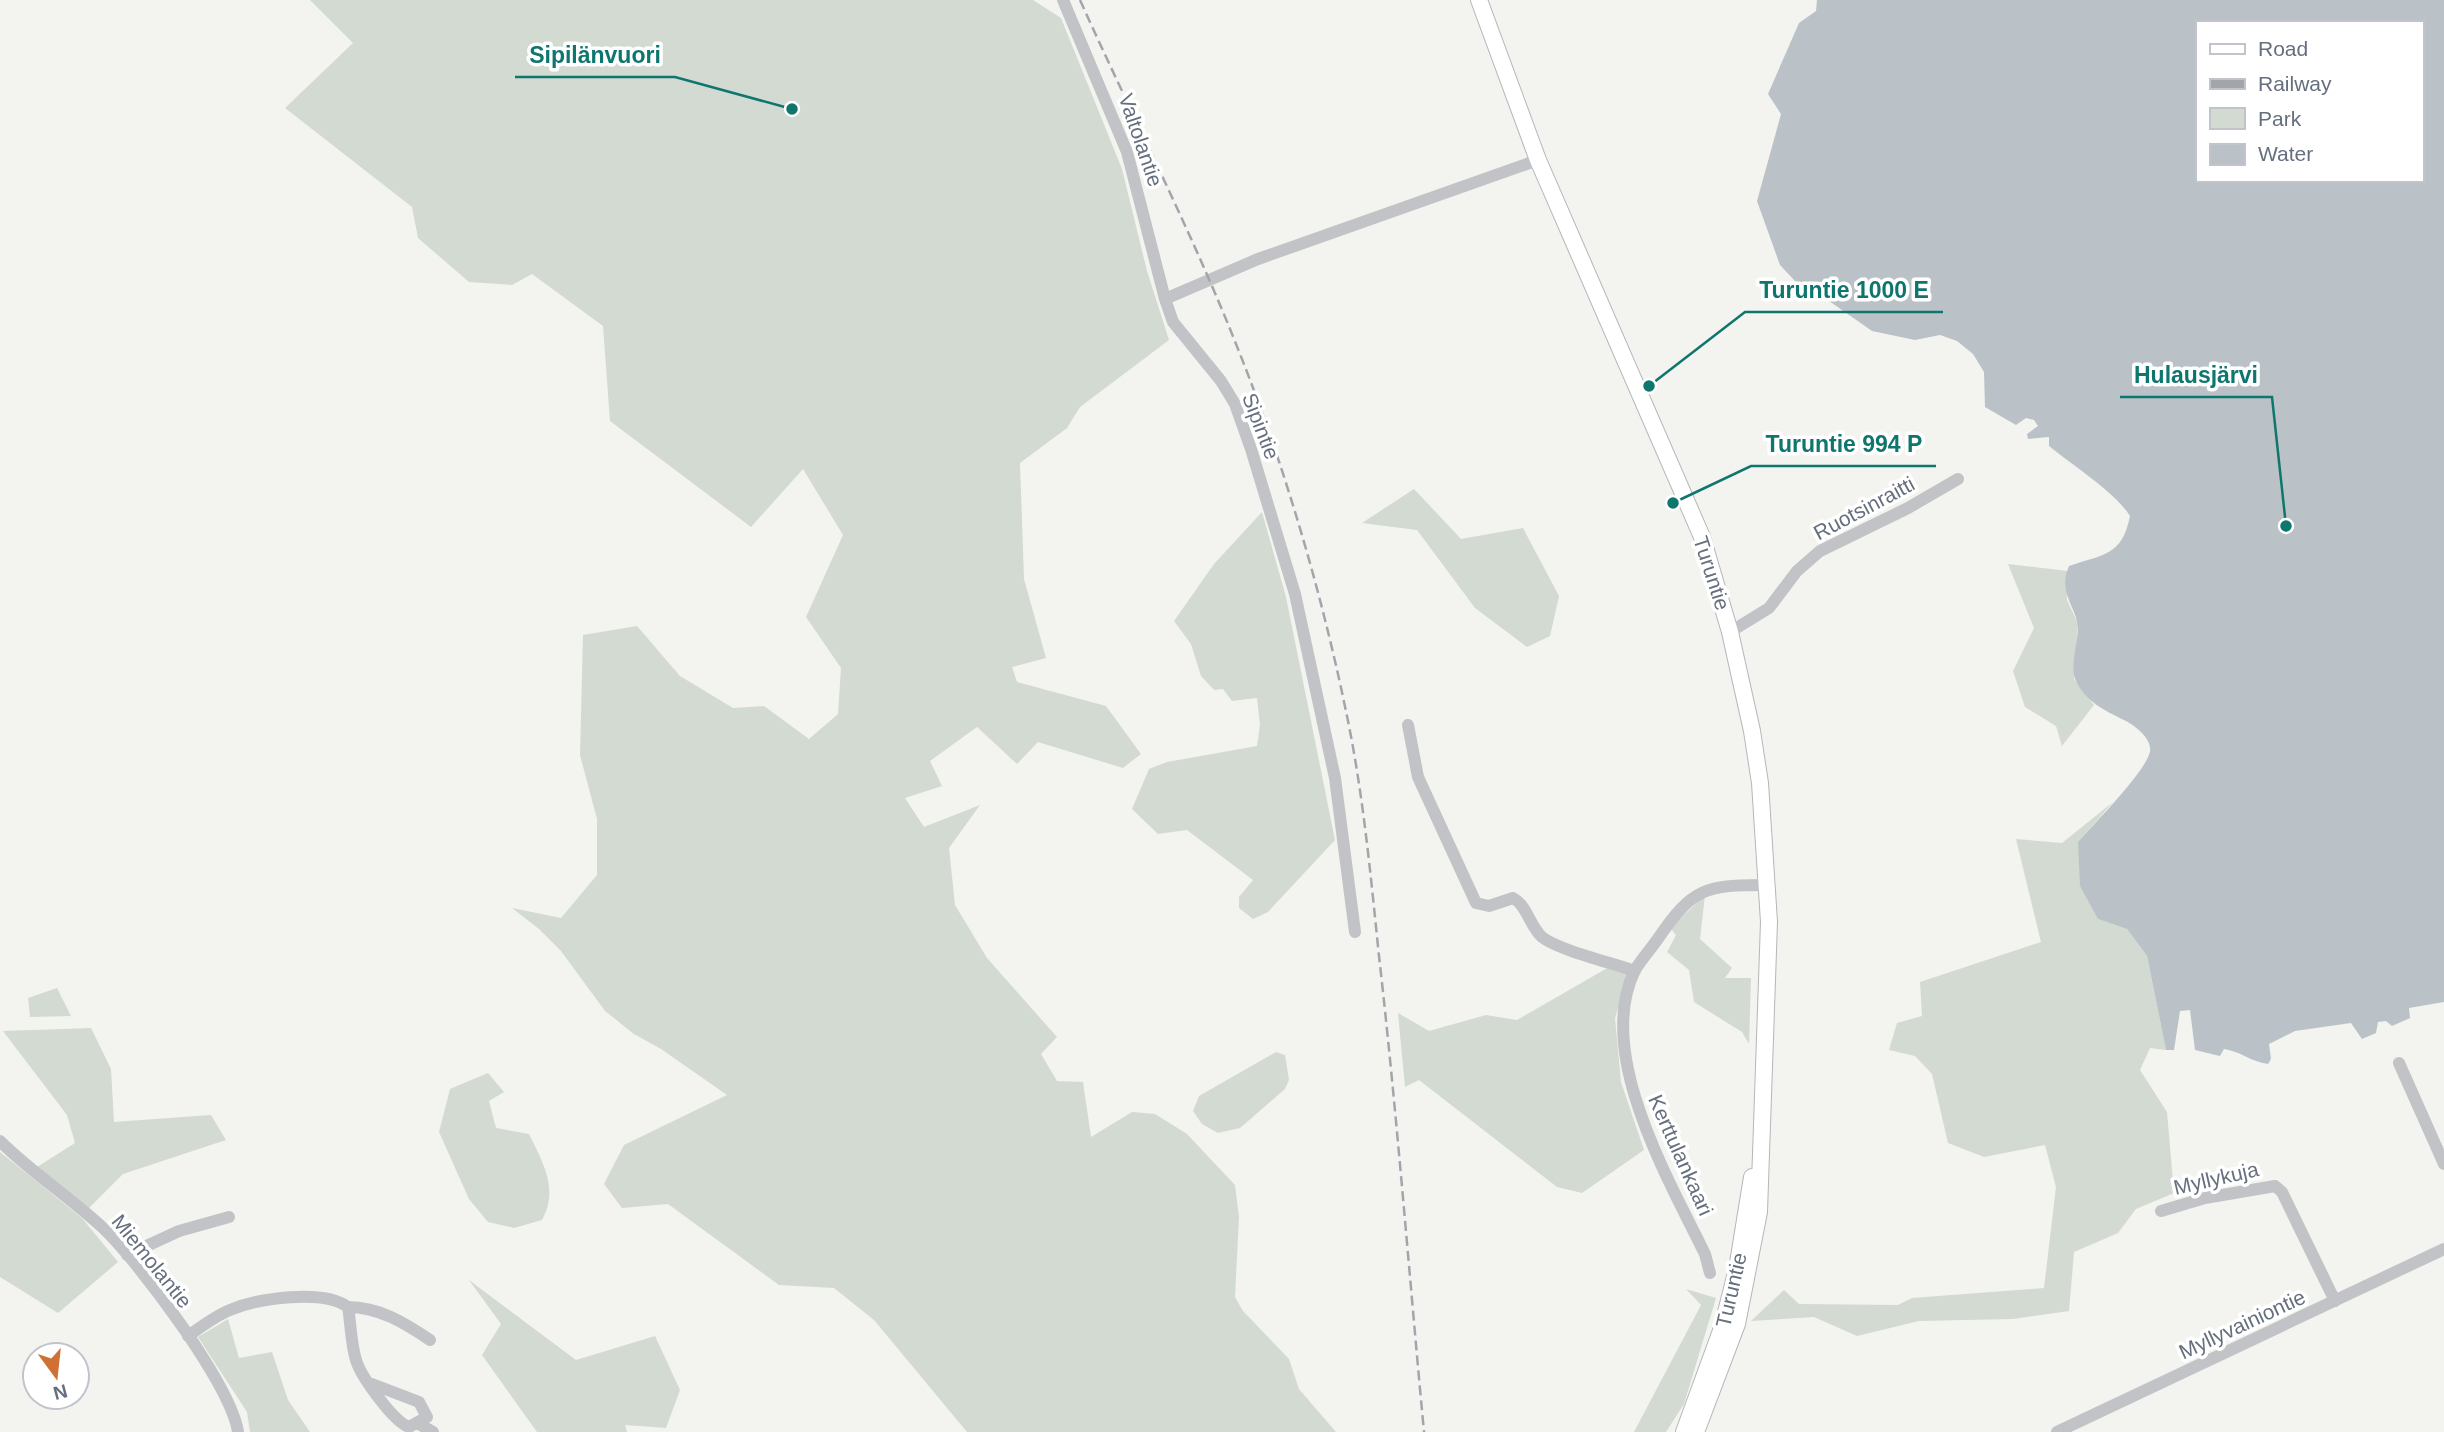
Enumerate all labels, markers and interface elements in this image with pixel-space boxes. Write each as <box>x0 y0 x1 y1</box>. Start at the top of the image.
legend <box>2196 21 2423 182</box>
callout: Sipilänvuori <box>515 33 675 77</box>
text: Road <box>2258 37 2308 60</box>
text: Sipilänvuori <box>529 42 661 68</box>
text: Railway <box>2258 72 2332 95</box>
street label: Valtolantie <box>1114 91 1168 189</box>
text: Park <box>2258 107 2302 130</box>
text: Water <box>2258 142 2313 165</box>
callout: Turuntie 1000 E <box>1745 268 1943 312</box>
text: Turuntie 1000 E <box>1759 277 1929 303</box>
callout: Hulausjärvi <box>2120 353 2272 397</box>
text: Hulausjärvi <box>2134 362 2258 388</box>
street label: Sipintie <box>1238 390 1284 462</box>
callout: Turuntie 994 P <box>1751 422 1936 466</box>
text: Turuntie 994 P <box>1766 431 1922 457</box>
street label: Ruotsinraitti <box>1810 472 1918 544</box>
street label: Turuntie <box>1689 533 1735 613</box>
street label: Kerttulankaari <box>1644 1091 1718 1219</box>
street label: Myllykuja <box>2171 1157 2261 1199</box>
street label: Miemolantie <box>107 1210 197 1312</box>
street label: Turuntie <box>1711 1250 1751 1330</box>
street label: Myllyvainiontie <box>2175 1285 2309 1363</box>
north arrow <box>21 1341 91 1411</box>
text: N <box>51 1380 70 1404</box>

